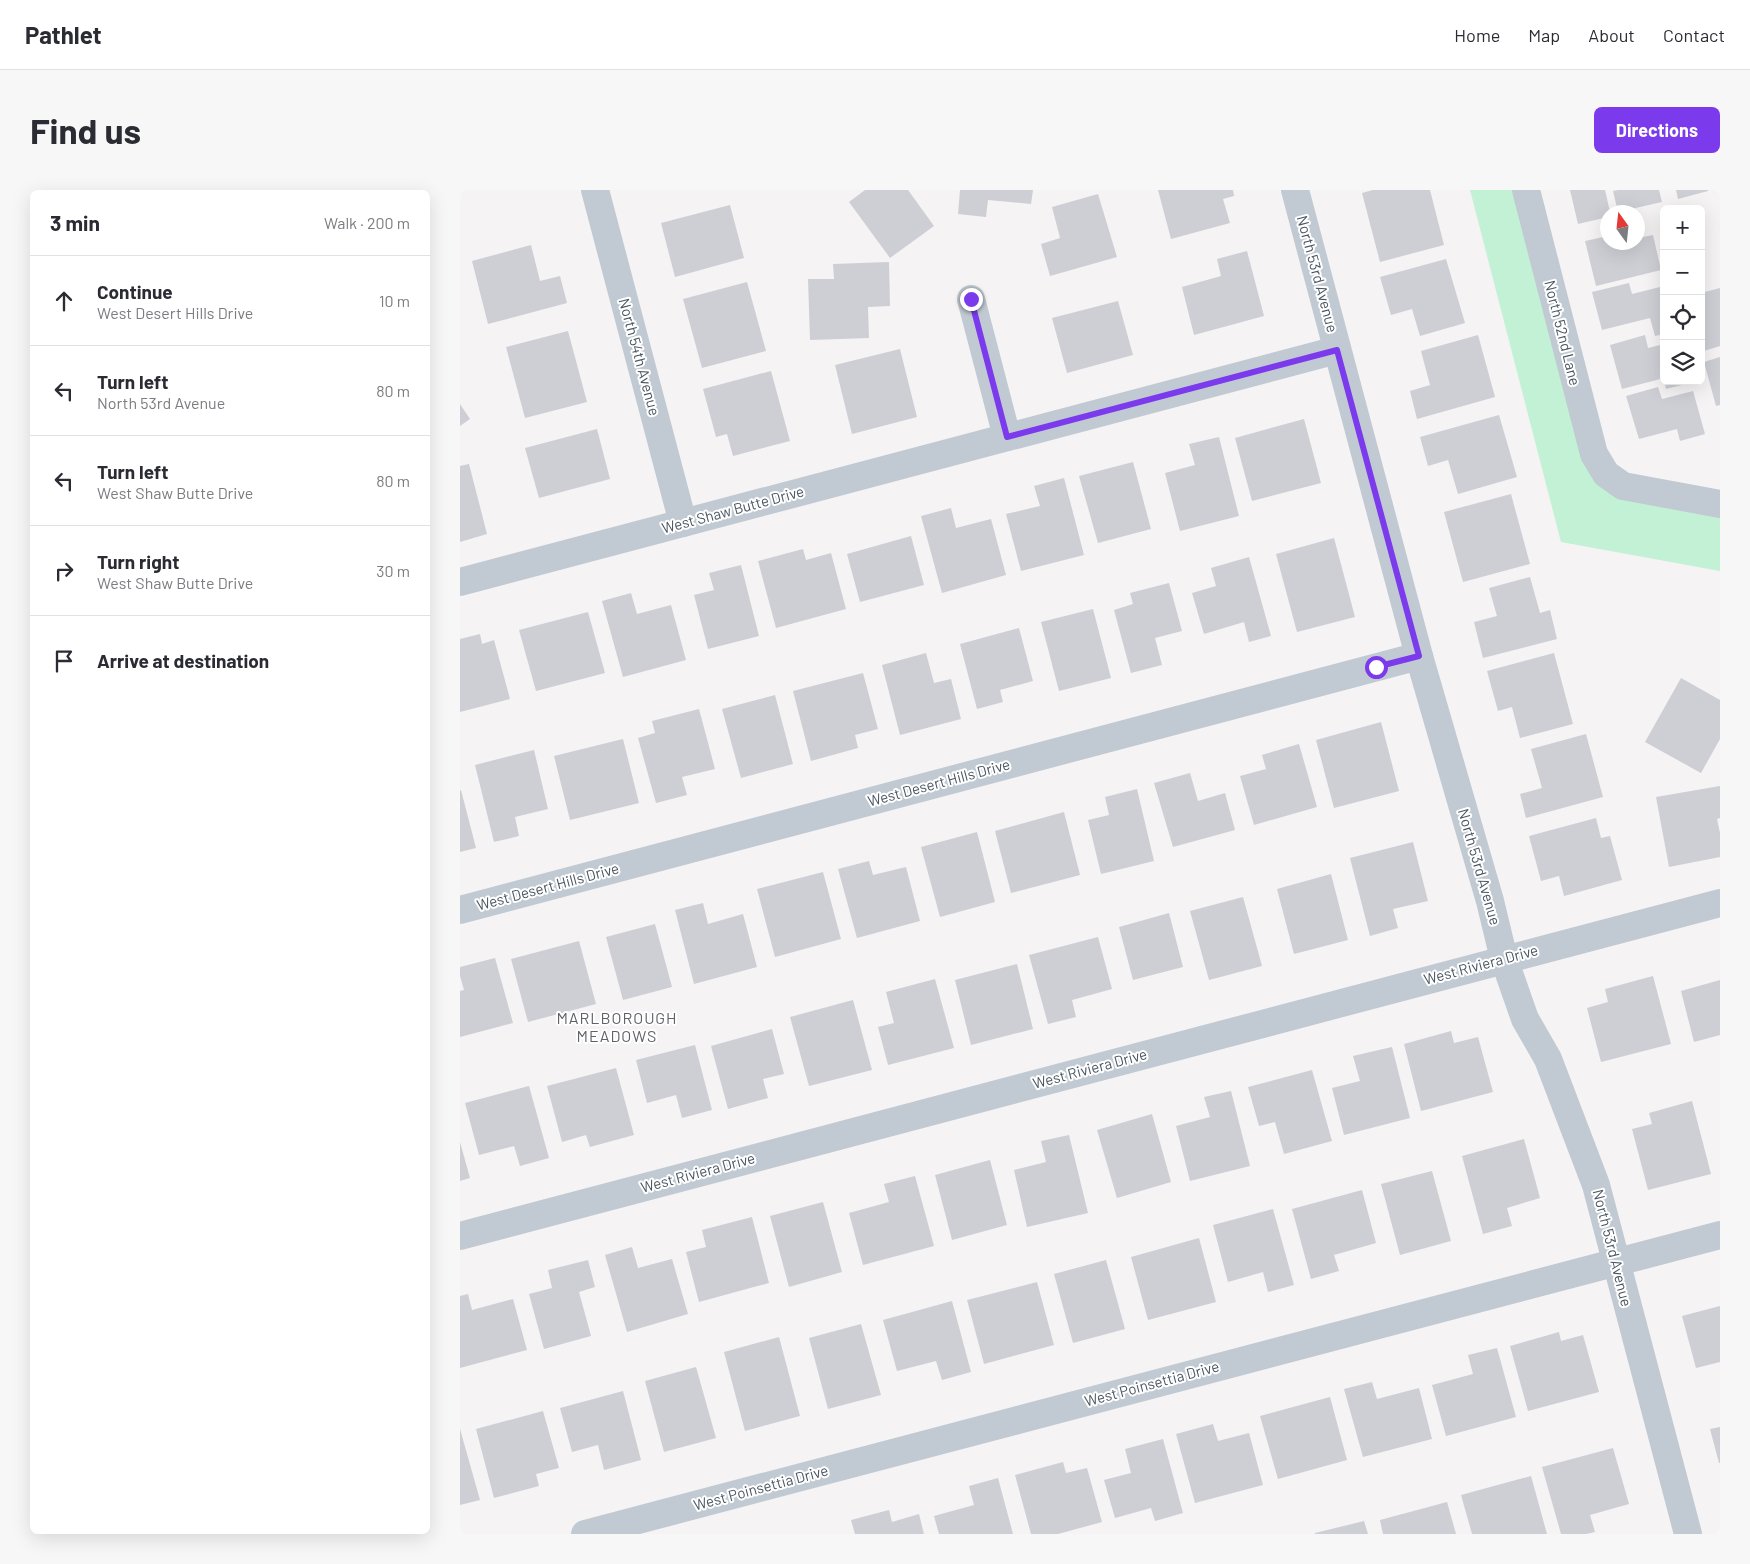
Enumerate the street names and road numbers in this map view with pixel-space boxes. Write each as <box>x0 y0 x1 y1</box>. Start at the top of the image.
street label: North 53rd Avenue <box>1294 213 1342 334</box>
street label: North 52nd Lane <box>1541 278 1585 387</box>
street label: North 54th Avenue <box>616 296 664 417</box>
street label: West Shaw Butte Drive <box>660 481 806 537</box>
street label: West Desert Hills Drive <box>866 754 1012 810</box>
street label: North 53rd Avenue <box>1455 806 1505 927</box>
street label: West Desert Hills Drive <box>475 858 621 914</box>
street label: West Riviera Drive <box>1422 940 1540 988</box>
street label: West Riviera Drive <box>1031 1044 1149 1092</box>
street label: West Riviera Drive <box>639 1148 757 1196</box>
street label: North 53rd Avenue <box>1590 1187 1636 1308</box>
street label: West Poinsettia Drive <box>1082 1356 1221 1410</box>
street label: West Poinsettia Drive <box>691 1460 830 1514</box>

